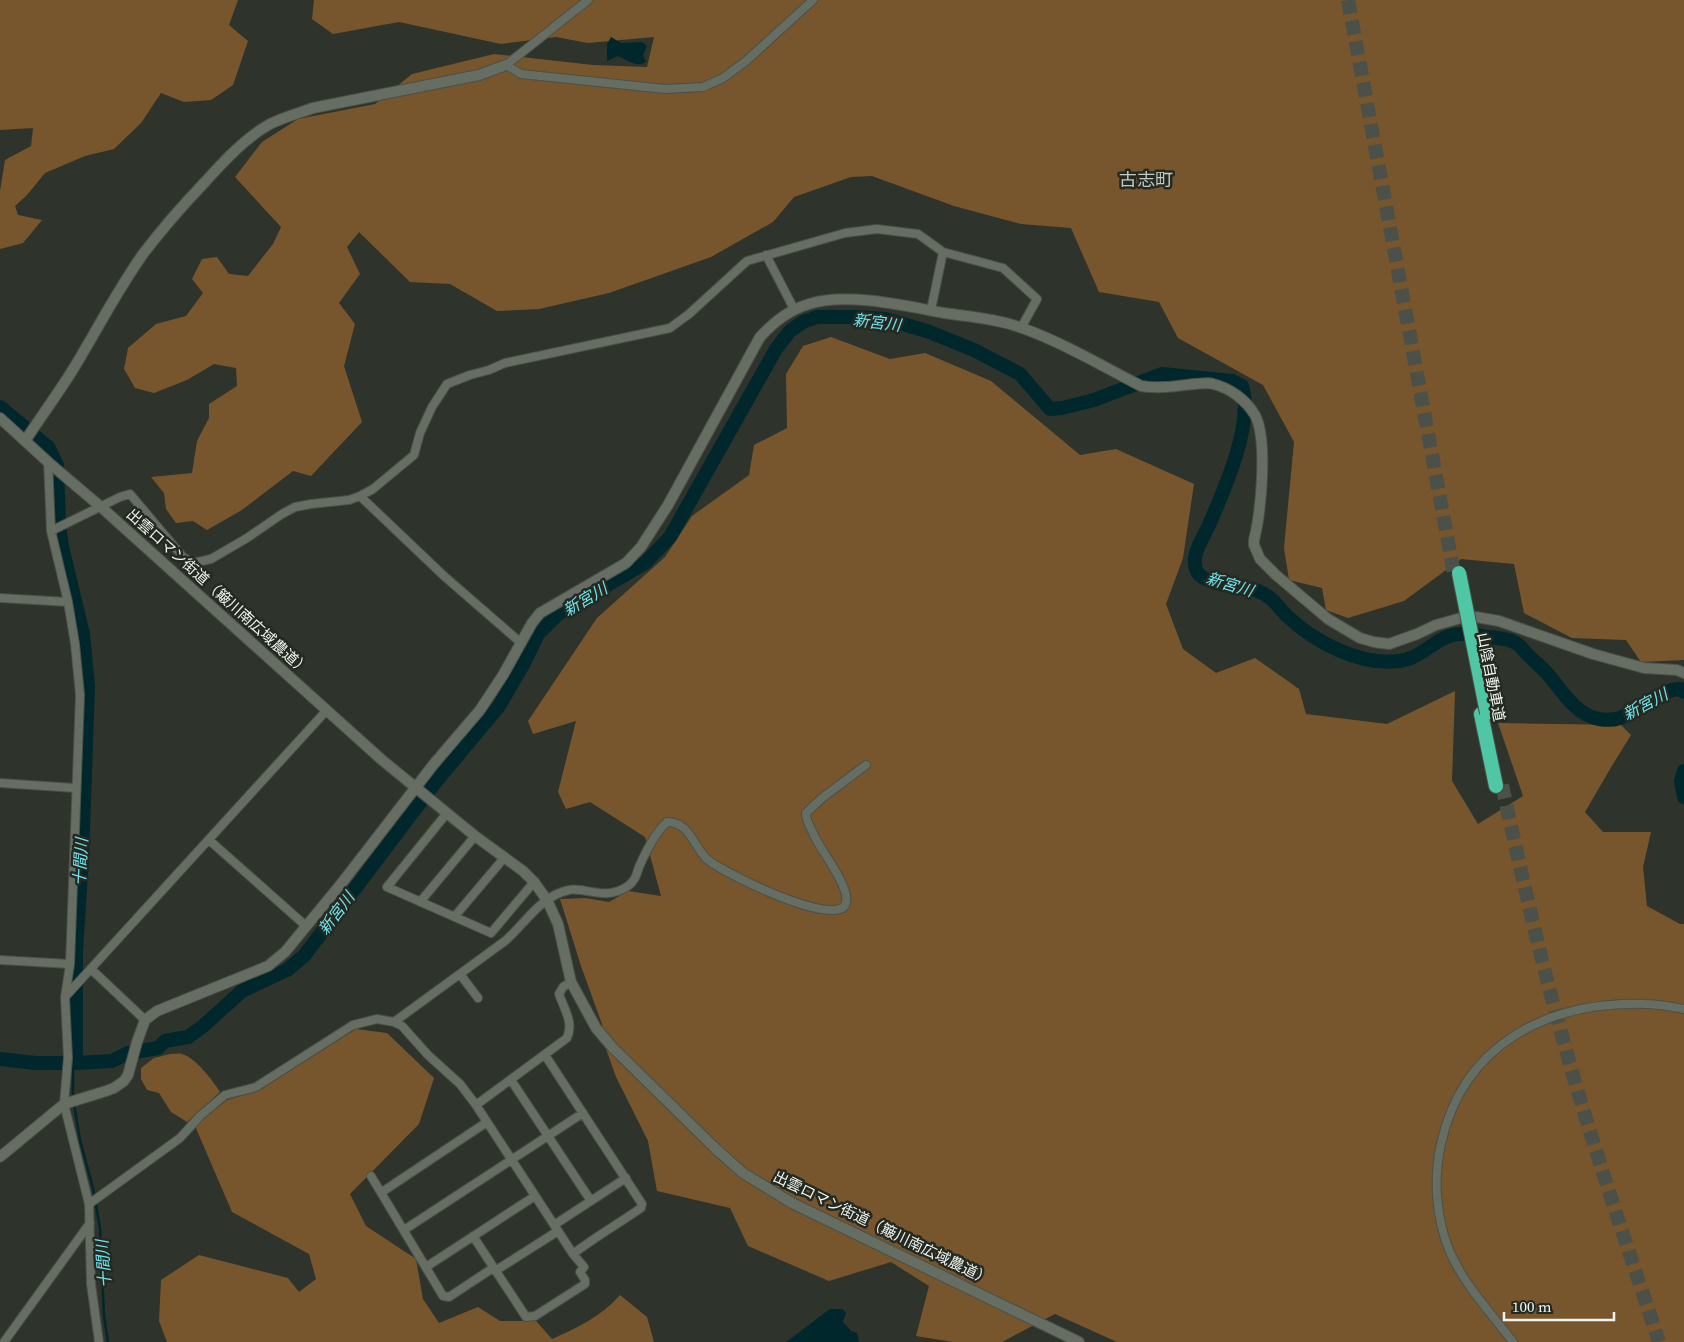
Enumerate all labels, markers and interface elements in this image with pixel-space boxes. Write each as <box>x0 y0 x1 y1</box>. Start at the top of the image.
district label: 古志町 <box>1119 167 1173 192</box>
water label: 新宮川 <box>852 308 904 336</box>
street label: 出雲ロマン街道（簸川南広域農道） <box>122 504 315 680</box>
water label: 新宮川 <box>1204 566 1258 602</box>
water label: 新宮川 <box>559 576 613 621</box>
street label: 山陰自動車道 <box>1473 631 1510 723</box>
water label: 新宮川 <box>1619 682 1673 725</box>
water label: 十間川 <box>68 835 92 887</box>
water label: 新宮川 <box>313 886 360 939</box>
street label: 出雲ロマン街道（簸川南広域農道） <box>770 1166 995 1290</box>
water label: 十間川 <box>90 1237 116 1289</box>
scale bar <box>1504 1290 1614 1322</box>
text: 100 m <box>1512 1296 1552 1317</box>

